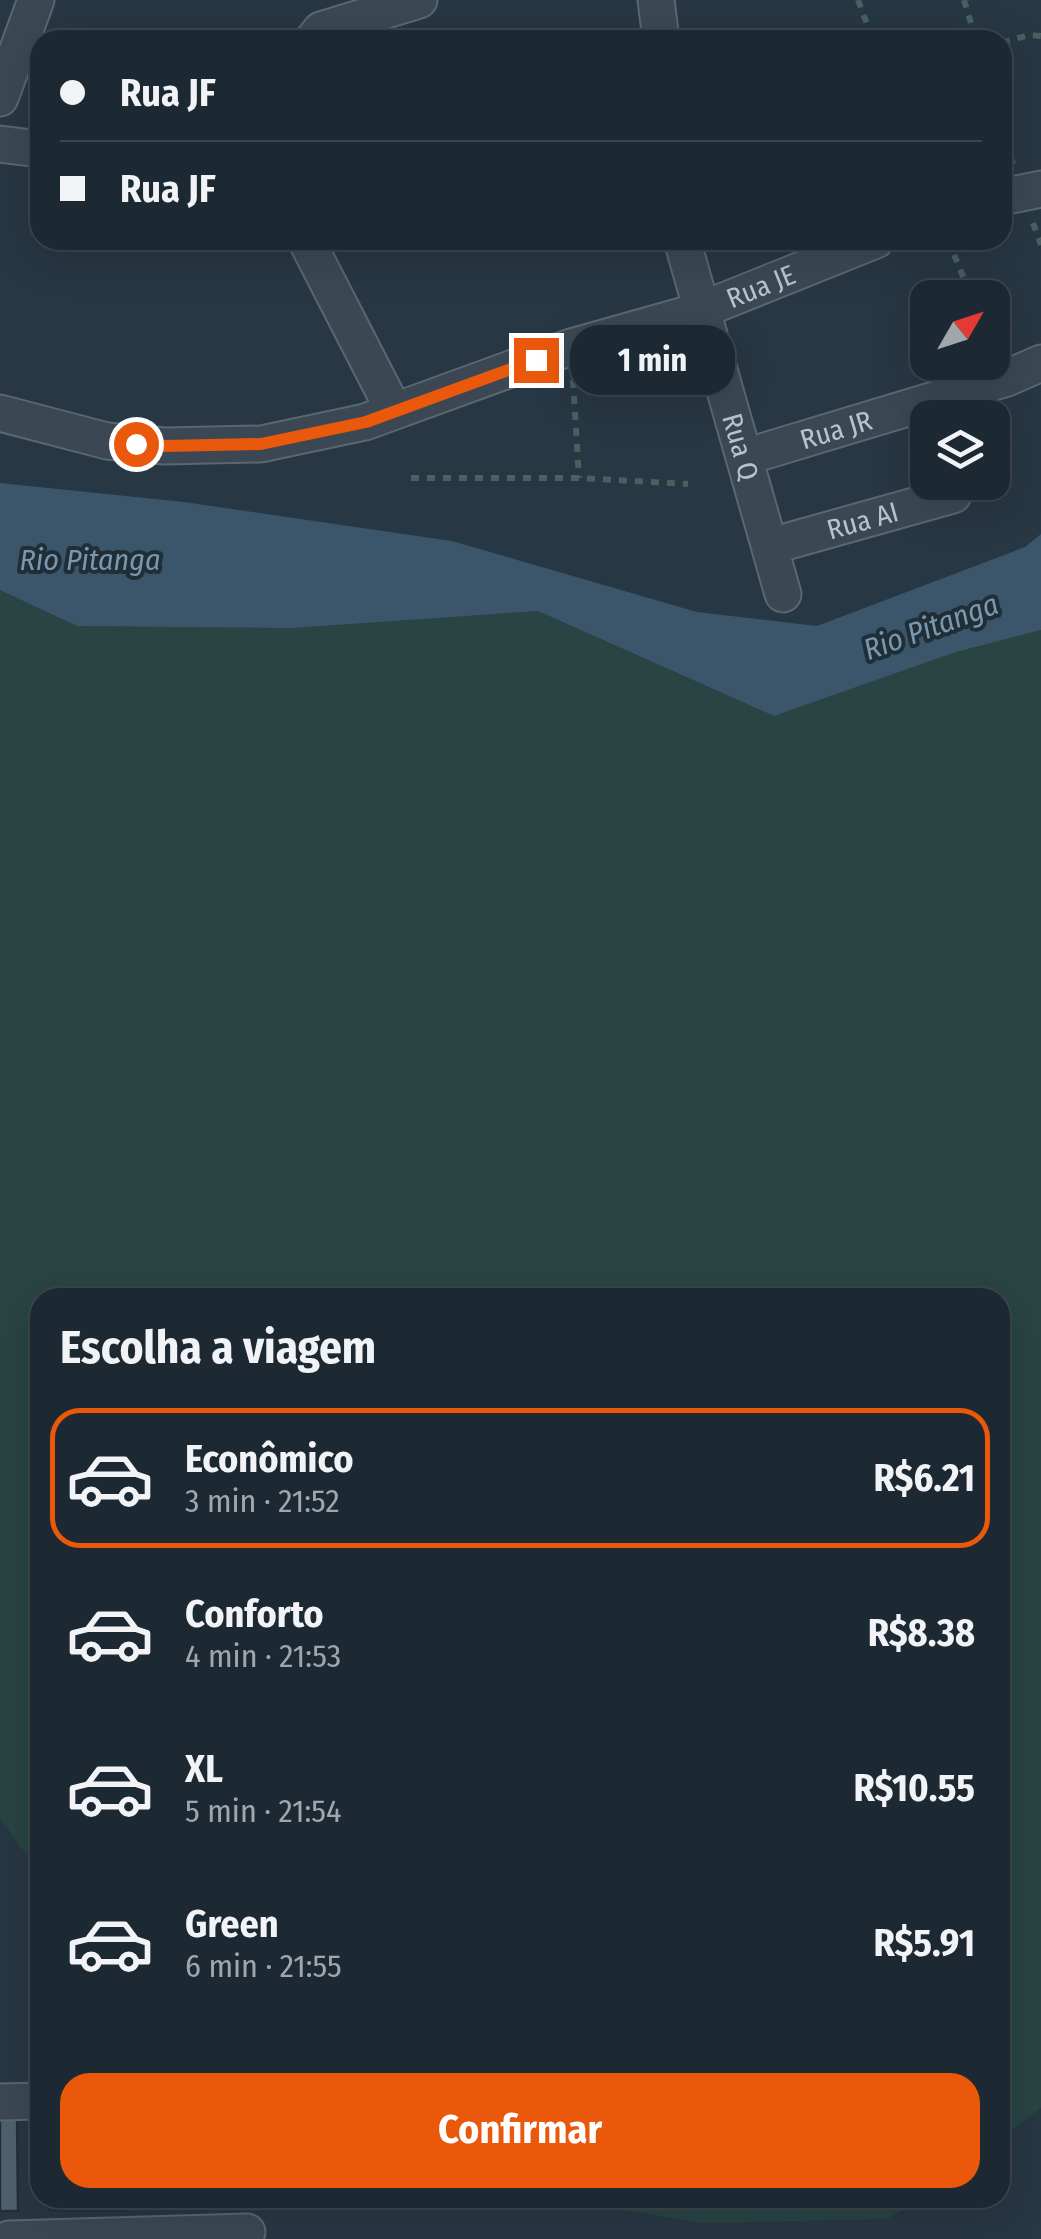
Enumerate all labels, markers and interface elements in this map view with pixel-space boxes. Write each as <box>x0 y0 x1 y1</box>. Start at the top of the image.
text: Rua JF <box>120 70 216 116</box>
text: Rua JF <box>120 166 216 212</box>
street label: Rua JE <box>722 258 800 315</box>
north arrow <box>910 280 1010 380</box>
map controls <box>910 280 1010 500</box>
callout: 1 min <box>571 325 736 395</box>
route end <box>514 338 559 383</box>
text: 1 min <box>618 341 687 379</box>
button: layers <box>910 400 1010 500</box>
street label: Rua JR <box>796 403 876 456</box>
street label: Rua Q <box>716 410 766 484</box>
route start <box>114 422 159 467</box>
street label: Rua AI <box>823 495 902 546</box>
water label: Rio Pitanga <box>19 542 161 578</box>
water label: Rio Pitanga <box>859 586 1003 668</box>
text: Escolha a viagem <box>60 1321 376 1375</box>
icon: car <box>65 1433 155 1523</box>
text: Econômico <box>185 1436 354 1482</box>
text: R$6.21 <box>873 1455 975 1501</box>
text: 3 min · 21:52 <box>185 1482 340 1520</box>
icon: car <box>65 1588 155 1678</box>
text: Conforto <box>185 1591 324 1637</box>
text: R$8.38 <box>868 1610 975 1656</box>
text: 4 min · 21:53 <box>185 1637 341 1675</box>
icon: car <box>65 1743 155 1833</box>
text: XL <box>185 1746 223 1792</box>
text: R$10.55 <box>853 1765 975 1811</box>
text: 5 min · 21:54 <box>185 1792 342 1830</box>
icon: car <box>65 1898 155 1988</box>
text: Green <box>185 1901 279 1947</box>
text: R$5.91 <box>873 1920 975 1966</box>
text: 6 min · 21:55 <box>185 1947 342 1985</box>
button: Confirmar <box>60 2073 980 2188</box>

